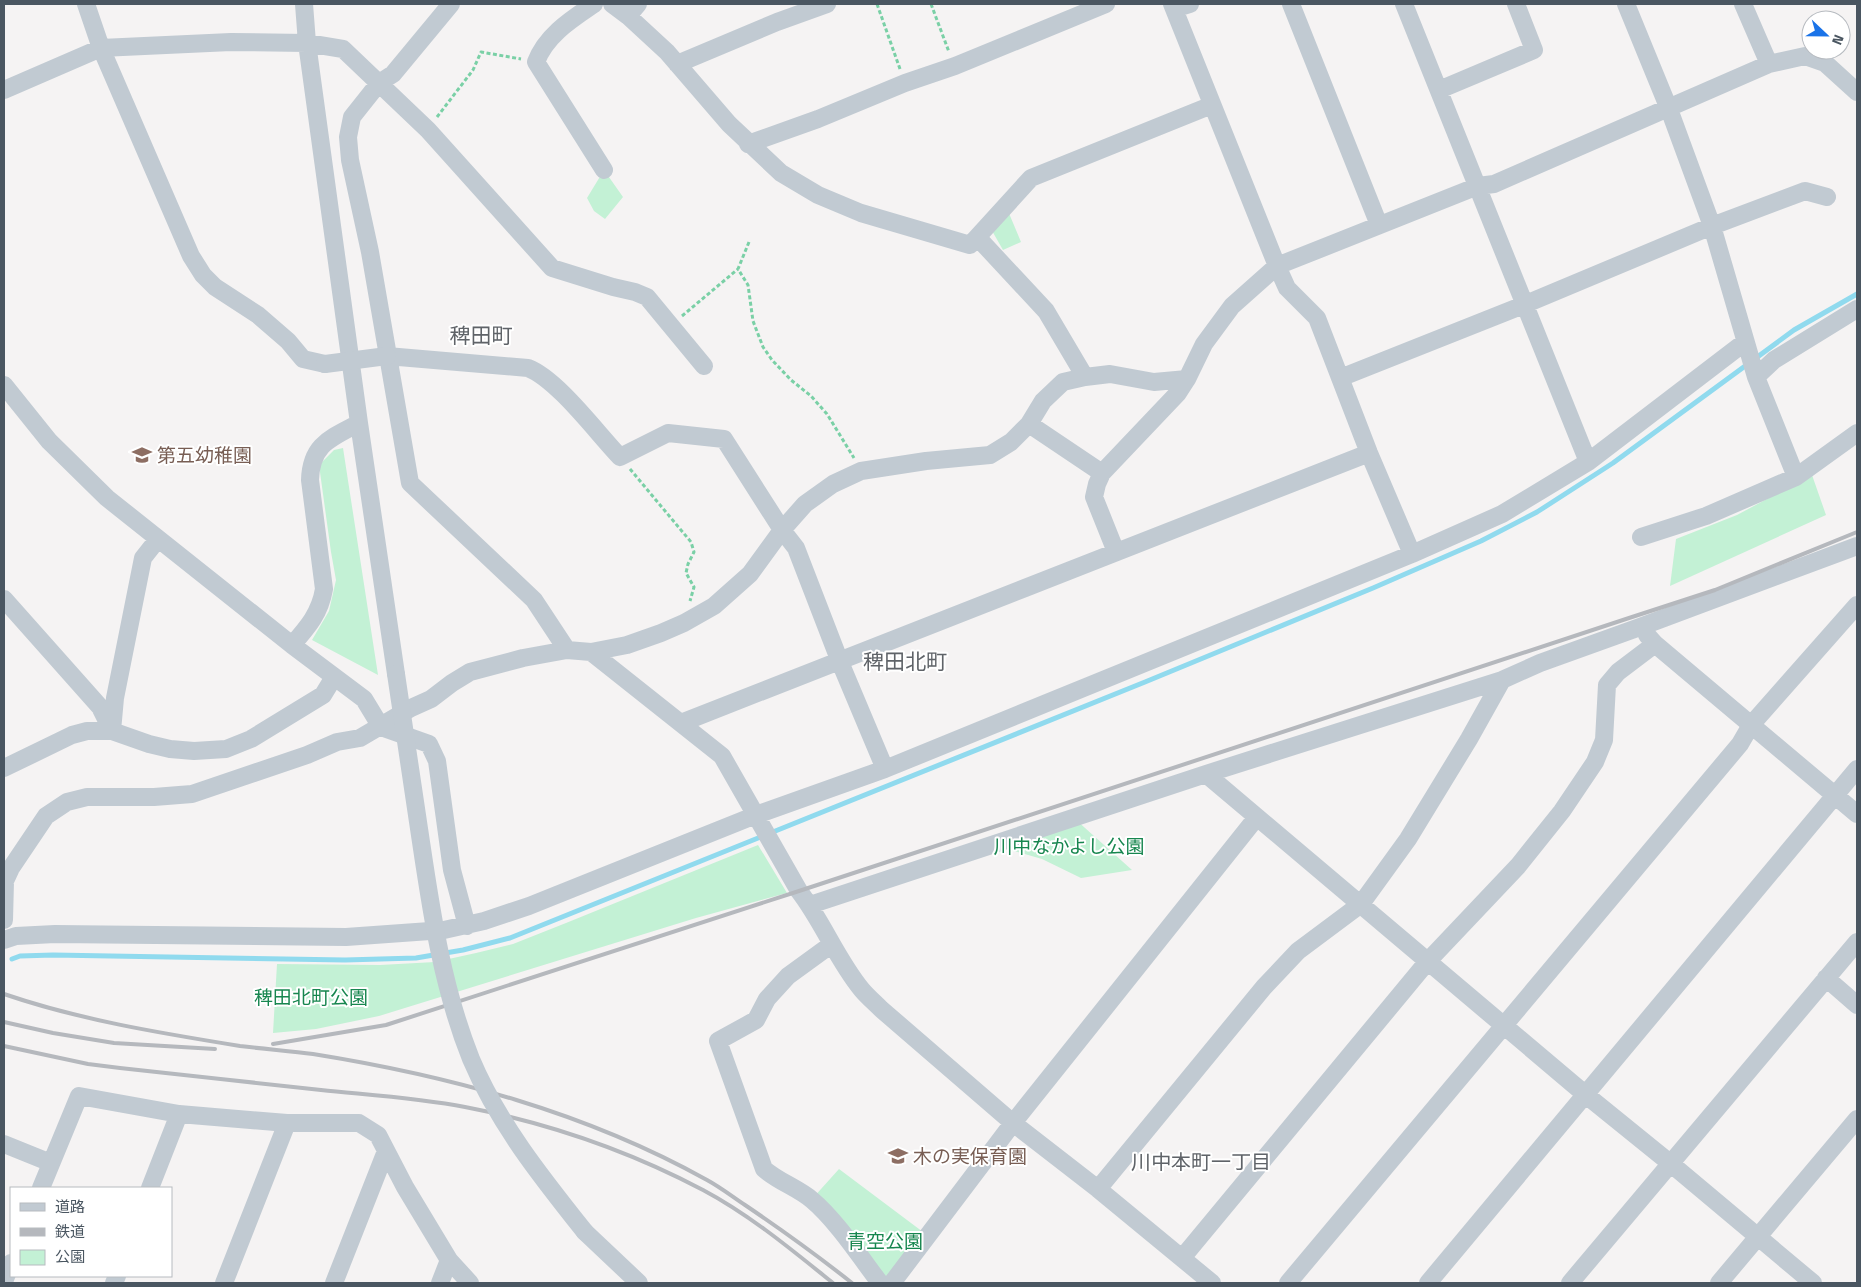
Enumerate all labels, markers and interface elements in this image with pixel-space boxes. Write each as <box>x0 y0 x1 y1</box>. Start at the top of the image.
north arrow <box>1801 10 1851 60</box>
text: N <box>1827 32 1850 48</box>
district label: 稗田町 <box>450 319 513 351</box>
place label: 第五幼稚園 <box>157 440 252 469</box>
school or university icon: 第五幼稚園 <box>131 444 153 466</box>
district label: 稗田北町 <box>863 645 947 677</box>
park label: 川中なかよし公園 <box>993 831 1145 860</box>
park label: 稗田北町公園 <box>254 982 368 1011</box>
place label: 木の実保育園 <box>913 1141 1027 1170</box>
school or university icon: 木の実保育園 <box>887 1145 909 1167</box>
district label: 川中本町一丁目 <box>1131 1146 1271 1177</box>
legend <box>10 1187 172 1277</box>
text: 道路 <box>55 1195 85 1218</box>
text: 鉄道 <box>55 1220 85 1243</box>
park label: 青空公園 <box>847 1226 923 1255</box>
text: 公園 <box>55 1245 85 1268</box>

